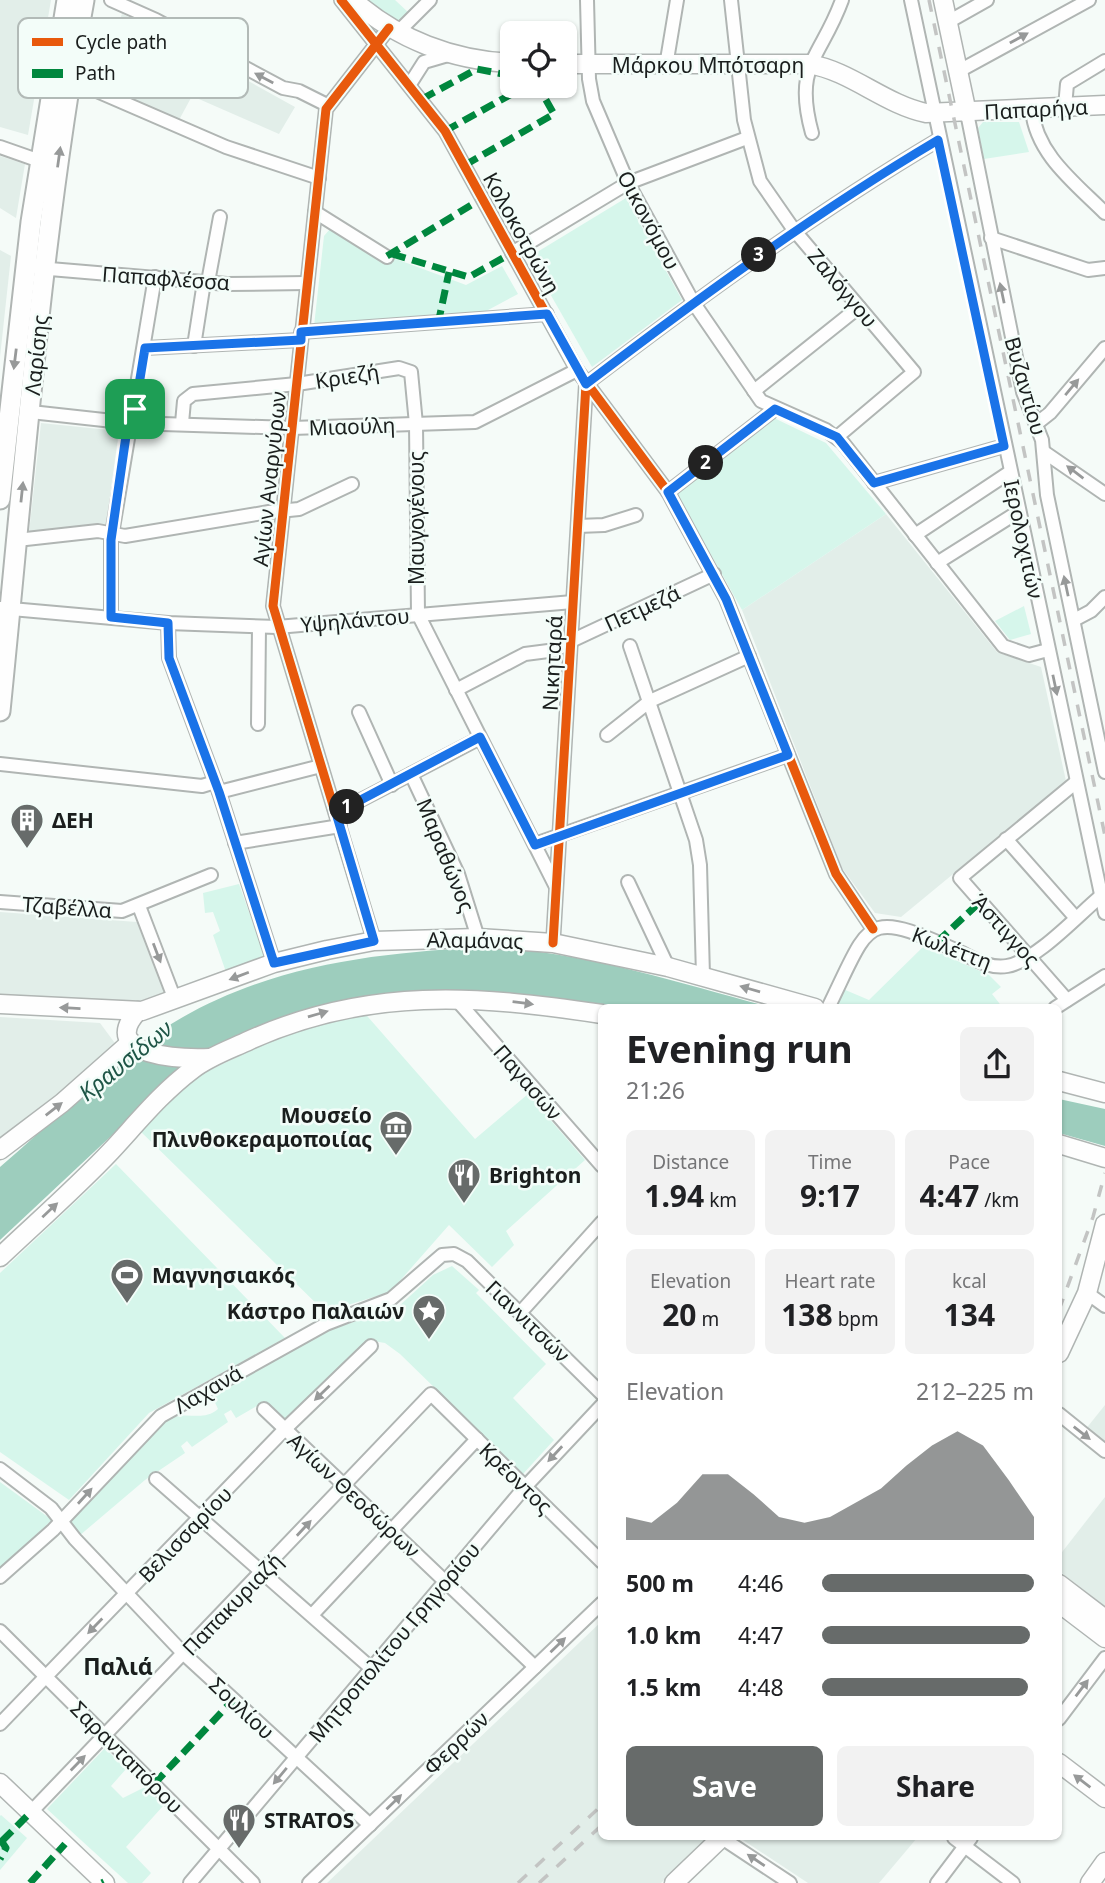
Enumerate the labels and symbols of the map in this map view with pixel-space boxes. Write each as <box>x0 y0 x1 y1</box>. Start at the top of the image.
legend <box>18 18 248 98</box>
text: Cycle path <box>75 29 167 55</box>
one-way arrow <box>1009 32 1029 44</box>
street label: Μάρκου Μπότσαρη <box>612 51 804 79</box>
text: Path <box>75 60 116 86</box>
one-way arrow <box>255 72 274 84</box>
street label: Παπαρήγα <box>983 92 1089 126</box>
one-way arrow <box>54 146 65 168</box>
street label: Οικονόμου <box>611 166 687 274</box>
street label: Κολοκοτρώνη <box>477 167 567 299</box>
pin: 3 <box>742 238 776 272</box>
street label: Ζαλόγγου <box>802 243 884 333</box>
street label: Παπαφλέσσα <box>101 260 231 296</box>
one-way arrow <box>997 282 1008 304</box>
street label: Λαρίσης <box>18 313 54 397</box>
street label: Βυζαντίου <box>999 333 1053 439</box>
one-way arrow <box>10 348 21 370</box>
street label: Κριεζή <box>313 357 381 395</box>
one-way arrow <box>1064 378 1080 396</box>
pin <box>105 379 165 439</box>
street label: Αγίων Αναργύρων <box>246 390 292 568</box>
street label: Μιαούλη <box>308 410 396 442</box>
pin: 2 <box>688 446 724 480</box>
street label: Μαυγογένους <box>402 451 430 585</box>
one-way arrow <box>1066 465 1084 479</box>
street label: Ιερολοχιτών <box>998 477 1050 601</box>
one-way arrow <box>17 481 28 503</box>
one-way arrow <box>1061 575 1072 597</box>
street label: Πετμεζά <box>600 578 684 638</box>
street label: Υψηλάντου <box>299 601 411 639</box>
street label: Νικηταρά <box>536 615 568 711</box>
one-way arrow <box>1050 674 1061 696</box>
pin: 1 <box>330 790 364 824</box>
street label: Μαραθώνος <box>411 794 481 916</box>
building icon: ΔΕΗ <box>8 801 46 850</box>
place label: ΔΕΗ <box>52 806 94 834</box>
street label: Άστιγγος <box>966 888 1046 972</box>
street label: Τζαβέλλα <box>21 890 113 924</box>
street label: Κωλέττη <box>908 920 996 976</box>
street label: Αλαμάνας <box>426 925 524 955</box>
one-way arrow <box>151 943 162 964</box>
one-way arrow <box>228 971 249 982</box>
one-way arrow <box>739 984 760 994</box>
one-way arrow <box>512 998 534 1009</box>
one-way arrow <box>58 1002 80 1013</box>
one-way arrow <box>308 1009 329 1019</box>
water label: Κραυσίδων <box>71 1012 179 1108</box>
street label: Παγασών <box>487 1038 569 1126</box>
place label: Μουσείο Πλινθοκεραμοποιίας <box>152 1101 372 1153</box>
one-way arrow <box>45 1102 63 1116</box>
museum icon: Μουσείο Πλινθοκεραμοποιίας <box>377 1108 415 1157</box>
restaurant icon: Brighton <box>445 1156 483 1205</box>
place label: Brighton <box>489 1161 581 1189</box>
one-way arrow <box>41 1202 59 1218</box>
sports icon: Μαγνησιακός <box>108 1256 146 1305</box>
place label: Μαγνησιακός <box>152 1261 295 1289</box>
street label: Γιαννιτσών <box>480 1274 576 1368</box>
place icon: Κάστρο Παλαιών <box>410 1292 448 1341</box>
place label: Κάστρο Παλαιών <box>227 1297 404 1325</box>
street label: Λαχανά <box>169 1358 247 1420</box>
one-way arrow <box>314 1385 331 1401</box>
one-way arrow <box>1072 1425 1090 1440</box>
street label: Αγίων Θεοδώρων <box>282 1426 426 1564</box>
street label: Κρέοντος <box>473 1436 559 1520</box>
one-way arrow <box>548 1445 564 1462</box>
street label: Βελισσαρίου <box>132 1480 238 1588</box>
one-way arrow <box>76 1488 92 1505</box>
one-way arrow <box>295 1520 311 1537</box>
street label: Μητροπολίτου Γρηγορίου <box>302 1536 486 1748</box>
street label: Παπακυριαζή <box>176 1547 288 1661</box>
one-way arrow <box>87 1618 103 1634</box>
one-way arrow <box>549 1637 566 1653</box>
district label: Παλιά <box>83 1650 153 1682</box>
street label: Σουλίου <box>203 1671 281 1745</box>
one-way arrow <box>1074 1680 1089 1698</box>
street label: Σαρανταπόρου <box>65 1695 189 1819</box>
street label: Φερρών <box>418 1705 495 1781</box>
one-way arrow <box>70 1755 86 1772</box>
one-way arrow <box>273 1768 288 1785</box>
one-way arrow <box>1073 1774 1091 1788</box>
one-way arrow <box>385 1794 403 1810</box>
restaurant icon: STRATOS <box>220 1801 258 1850</box>
place label: STRATOS <box>264 1806 354 1834</box>
one-way arrow <box>747 1854 766 1867</box>

